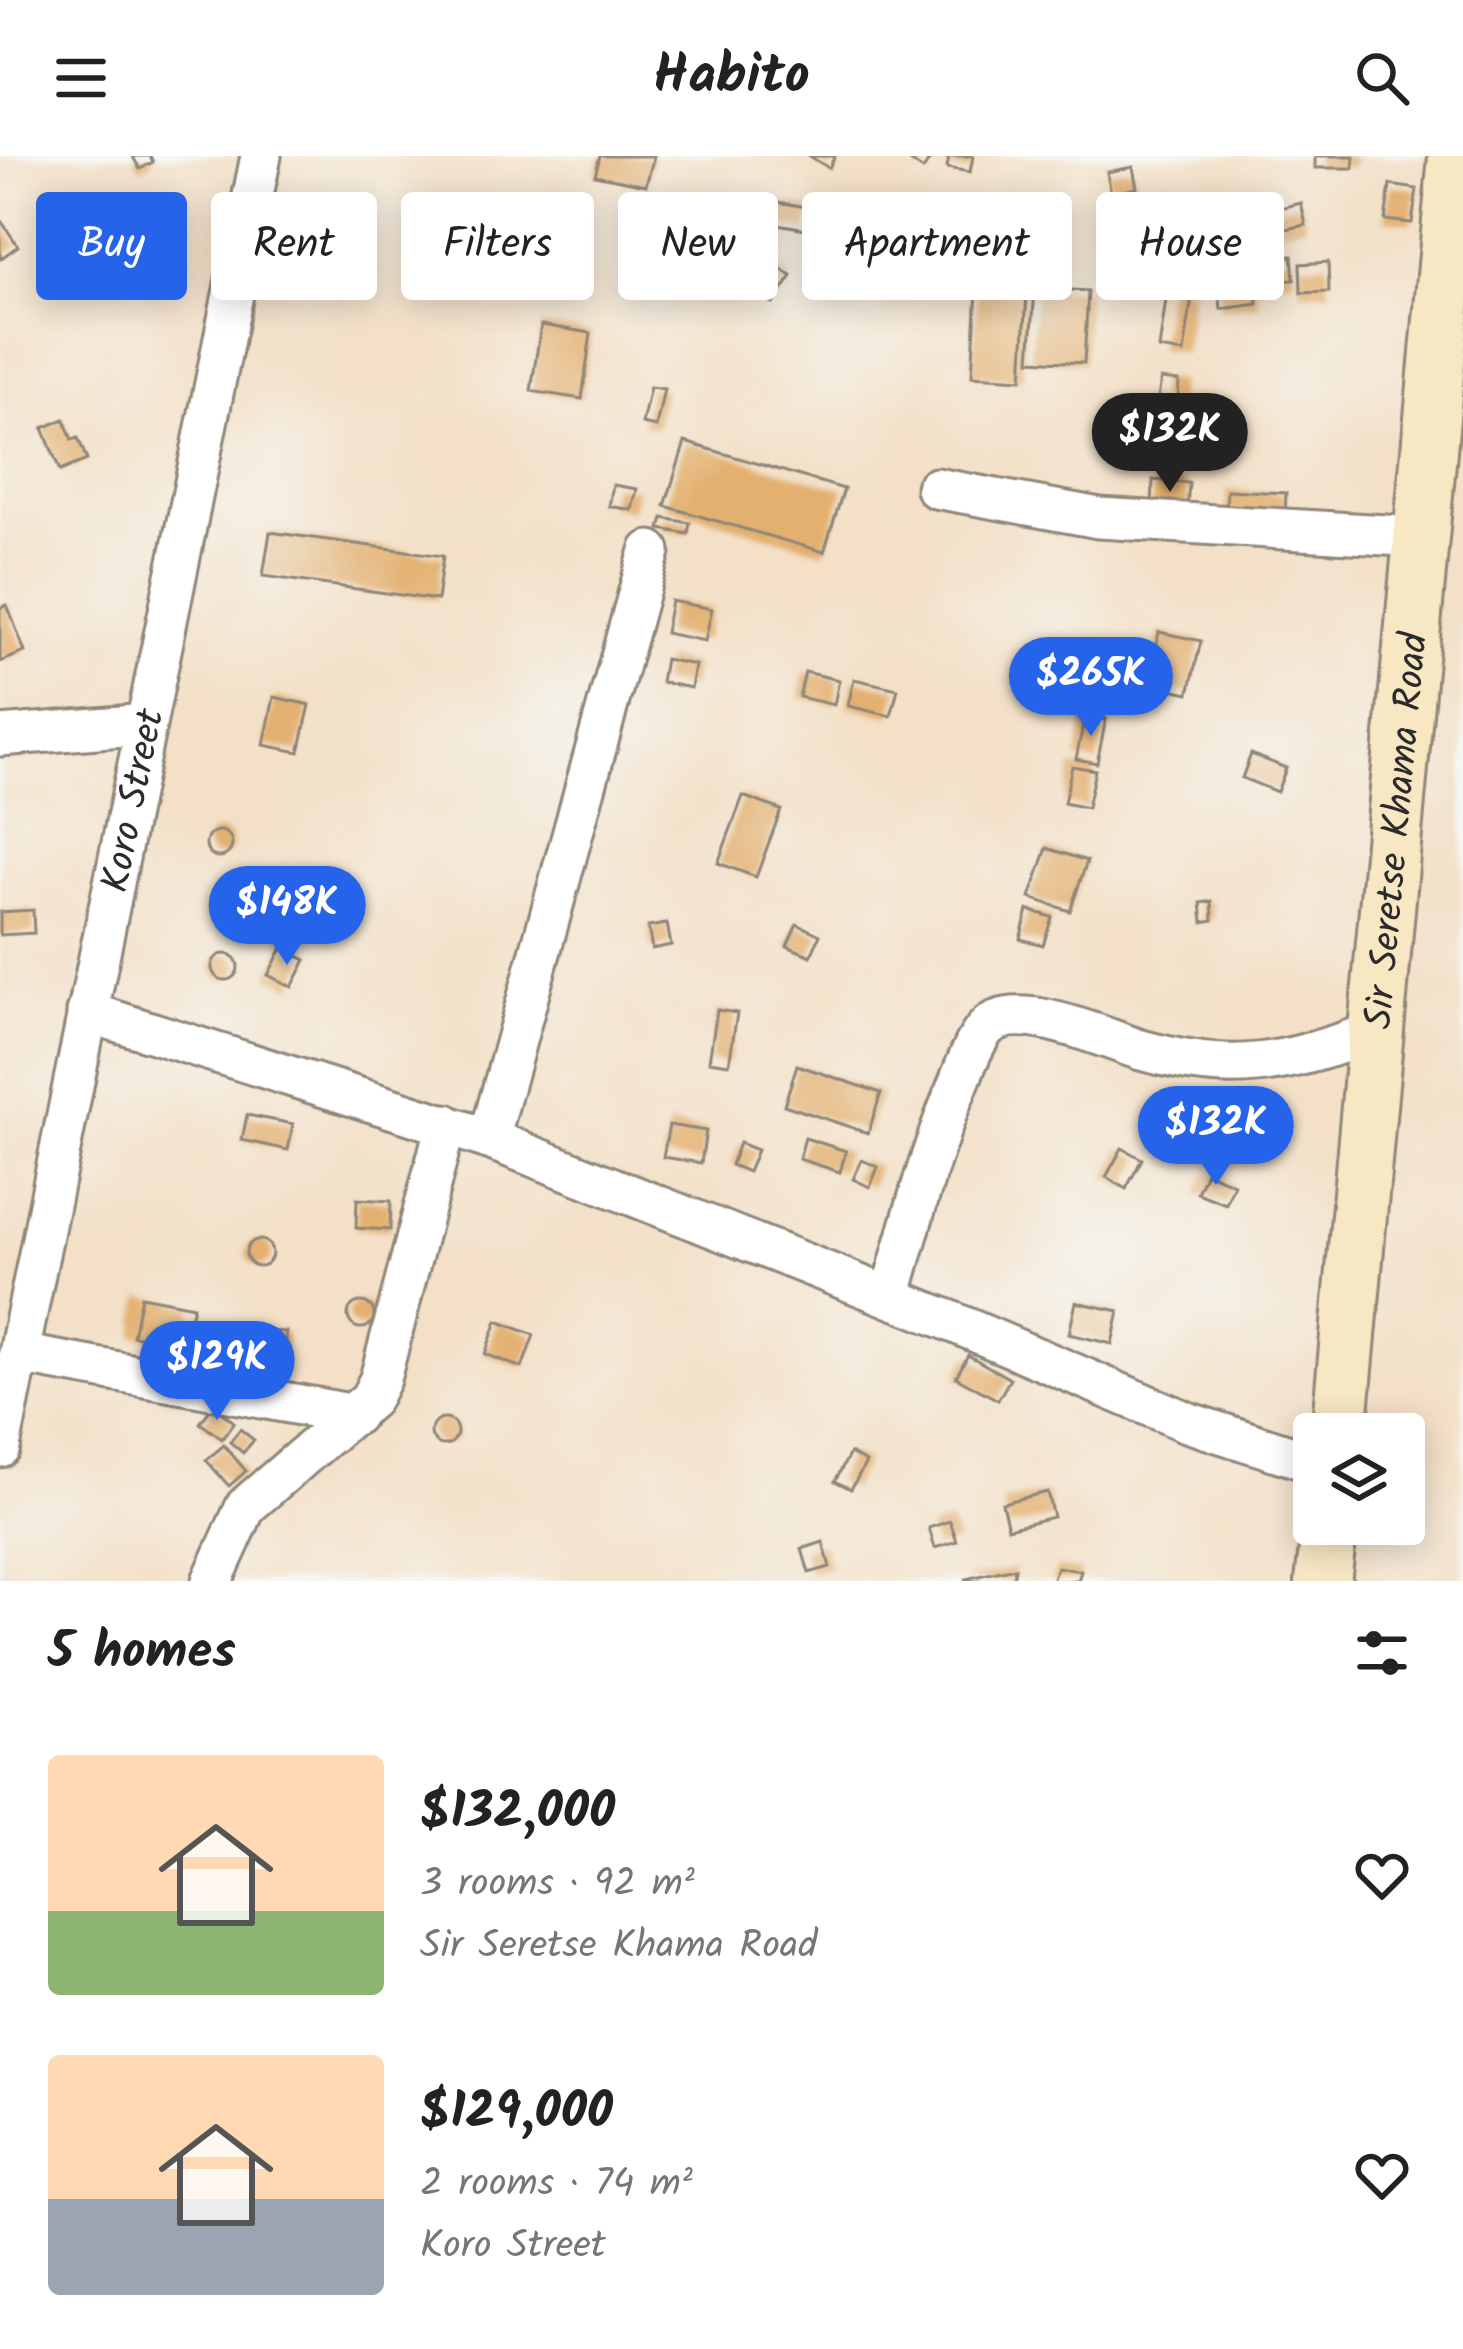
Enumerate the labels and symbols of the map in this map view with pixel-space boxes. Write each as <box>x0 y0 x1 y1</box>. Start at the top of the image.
pin: $132K <box>1086 393 1254 495</box>
street label: Sir Seretse Khama Road <box>1349 628 1447 1032</box>
pin: $265K <box>1007 637 1175 739</box>
street label: Koro Street <box>86 703 184 898</box>
pin: $148K <box>203 866 371 968</box>
pin: $132K <box>1132 1086 1300 1188</box>
pin: $129K <box>133 1321 301 1423</box>

